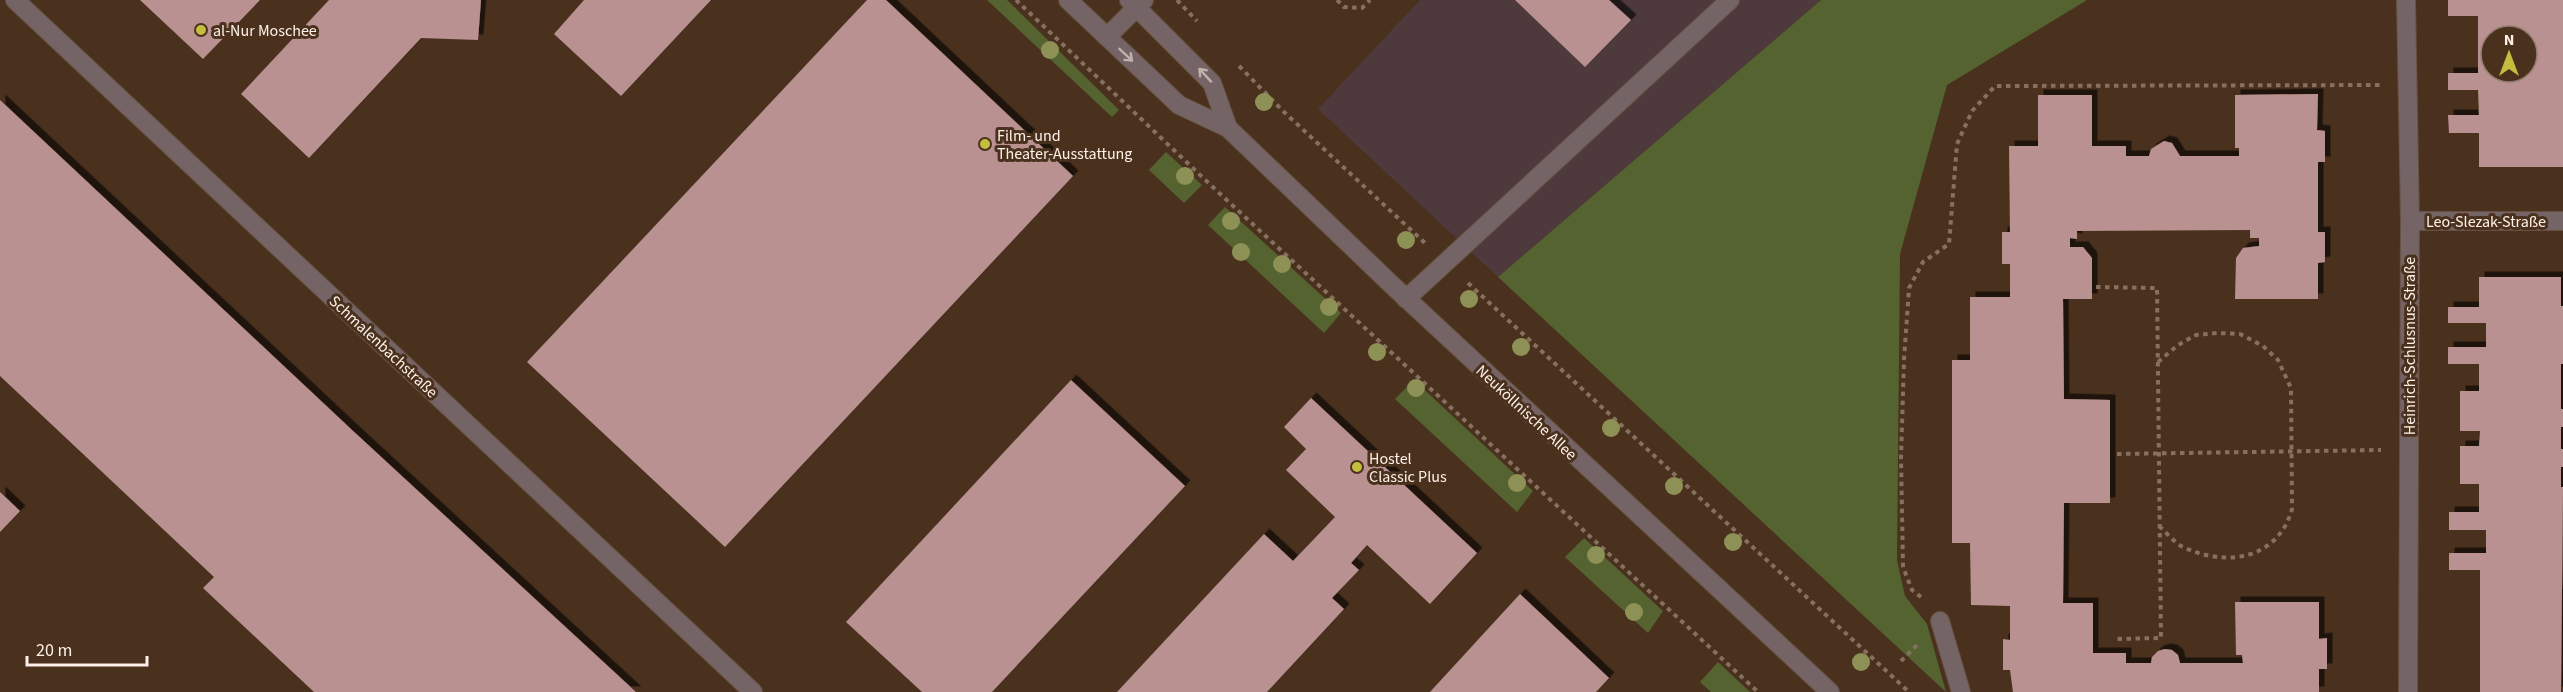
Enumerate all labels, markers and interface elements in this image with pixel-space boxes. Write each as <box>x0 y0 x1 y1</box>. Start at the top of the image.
place label: al-Nur Moschee <box>213 20 317 42</box>
marker: al-Nur Moschee <box>194 23 208 37</box>
north arrow <box>2479 24 2539 84</box>
text: N <box>2504 29 2514 51</box>
one-way arrow <box>1118 47 1133 62</box>
one-way arrow <box>1198 68 1212 83</box>
place label: Film- und Theater-Ausstattung <box>997 125 1132 165</box>
marker: Film- und Theater-Ausstattung <box>978 137 992 151</box>
street label: Leo-Slezak-Straße <box>2426 211 2546 233</box>
street label: Heinrich-Schlusnus-Straße <box>2399 257 2421 435</box>
street label: Schmalenbachstraße <box>324 290 443 403</box>
street label: Neuköllnische Allee <box>1471 360 1582 465</box>
place label: Hostel Classic Plus <box>1369 448 1447 488</box>
marker: Hostel Classic Plus <box>1350 460 1364 474</box>
scale bar <box>27 629 147 667</box>
text: 20 m <box>36 638 72 663</box>

